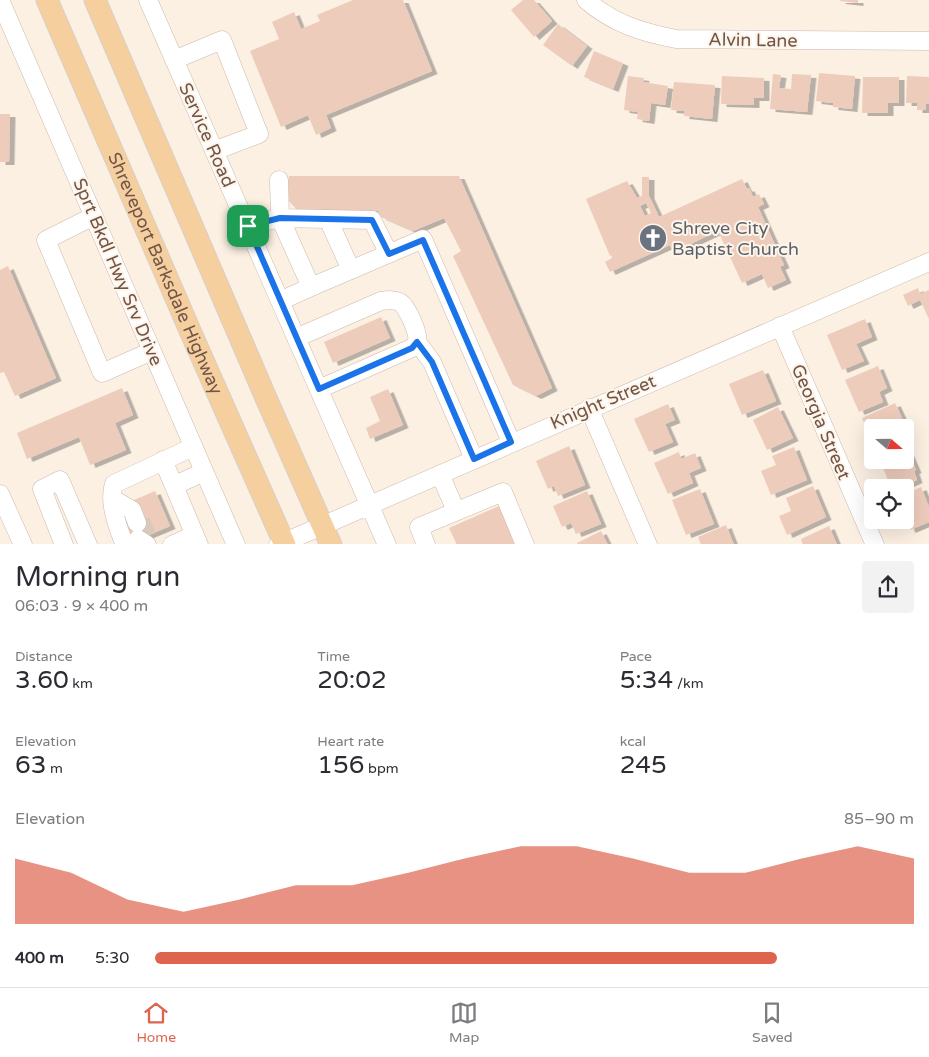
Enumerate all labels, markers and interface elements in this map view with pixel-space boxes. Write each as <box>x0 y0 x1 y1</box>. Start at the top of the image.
street label: Alvin Lane <box>708 28 798 52</box>
street label: Service Road <box>174 79 240 191</box>
street label: Shreveport Barksdale Highway <box>103 149 228 398</box>
street label: Sprt Bkdl Hwy Srv Drive <box>68 175 168 369</box>
pin <box>227 205 269 247</box>
icon: arrive <box>234 212 262 240</box>
place label: Shreve City Baptist Church <box>672 217 799 260</box>
church icon: Shreve City Baptist Church <box>638 223 668 253</box>
street label: Georgia Street <box>787 361 855 483</box>
street label: Knight Street <box>547 370 659 434</box>
north arrow <box>864 419 914 469</box>
map controls <box>864 419 914 529</box>
button: locate <box>864 479 914 529</box>
text: Morning run <box>15 560 180 594</box>
button: share <box>862 561 914 613</box>
text: 06:03 · 9 × 400 m <box>15 596 148 616</box>
text: Distance <box>15 648 73 665</box>
text: Time <box>317 648 350 665</box>
text: Pace <box>620 648 652 665</box>
text: 3.60 <box>15 665 69 695</box>
text: 20:02 <box>317 665 387 695</box>
text: 5:34 <box>620 665 673 695</box>
text: km <box>69 675 93 692</box>
text: /km <box>673 675 704 692</box>
text: Elevation <box>15 733 76 750</box>
text: Heart rate <box>317 733 384 750</box>
text: kcal <box>620 733 646 750</box>
text: 63 <box>15 750 46 780</box>
text: 156 <box>317 750 364 780</box>
text: 245 <box>620 750 667 780</box>
text: m <box>46 760 63 777</box>
text: bpm <box>364 760 399 777</box>
text: Elevation <box>15 809 85 829</box>
text: 85–90 m <box>844 809 914 829</box>
text: 400 m <box>15 948 64 968</box>
text: 5:30 <box>95 948 129 968</box>
tab: Home <box>136 999 176 1046</box>
tab: Map <box>449 999 479 1046</box>
tab: Saved <box>752 999 793 1046</box>

